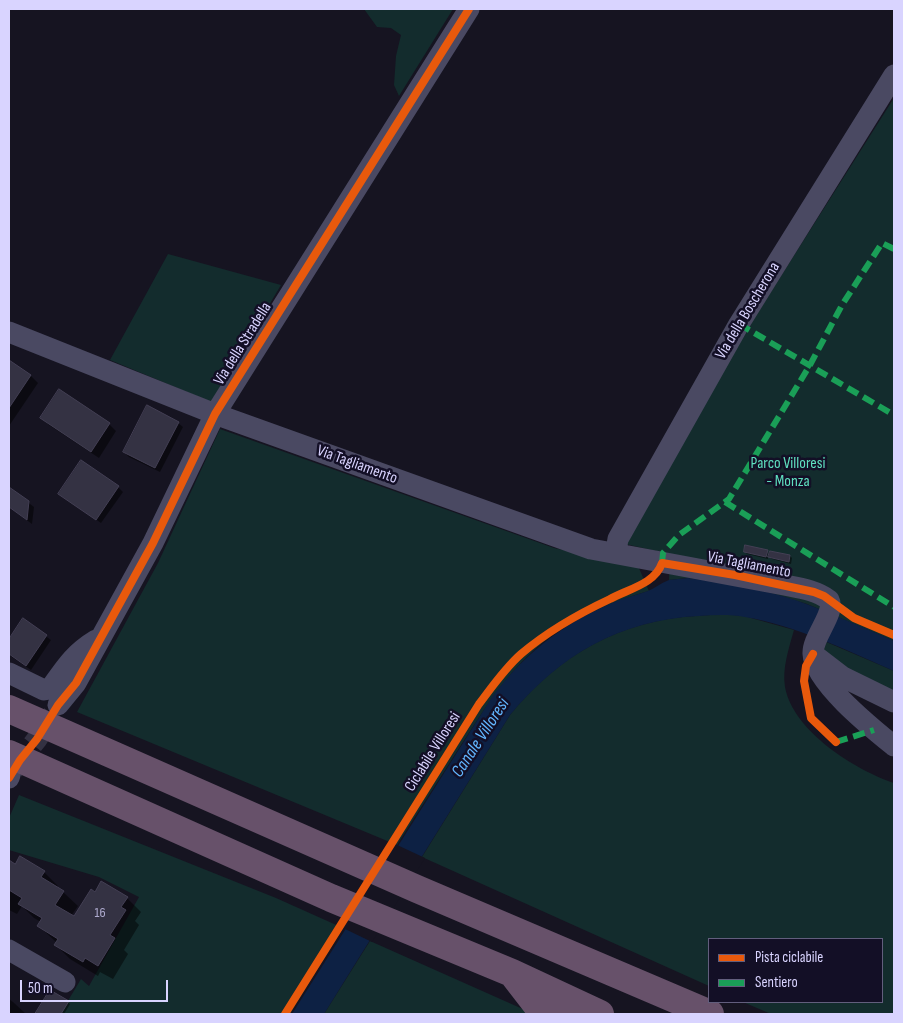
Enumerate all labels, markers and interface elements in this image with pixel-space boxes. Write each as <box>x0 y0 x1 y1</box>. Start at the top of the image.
street label: Via della Boscherona <box>711 259 785 363</box>
street label: Via della Stradella <box>210 299 276 389</box>
street label: Via Tagliamento <box>314 442 400 488</box>
park label: Parco Villoresi - Monza <box>751 454 825 492</box>
street label: Via Tagliamento <box>706 548 792 582</box>
water label: Canale Villoresi <box>447 694 515 782</box>
street label: Ciclabile Villoresi <box>401 709 465 795</box>
house number: 16 <box>94 905 106 921</box>
legend <box>708 938 883 1003</box>
text: Pista ciclabile <box>755 948 823 967</box>
scale bar <box>22 970 170 1002</box>
text: Sentiero <box>755 973 798 992</box>
text: 50 m <box>28 979 53 998</box>

